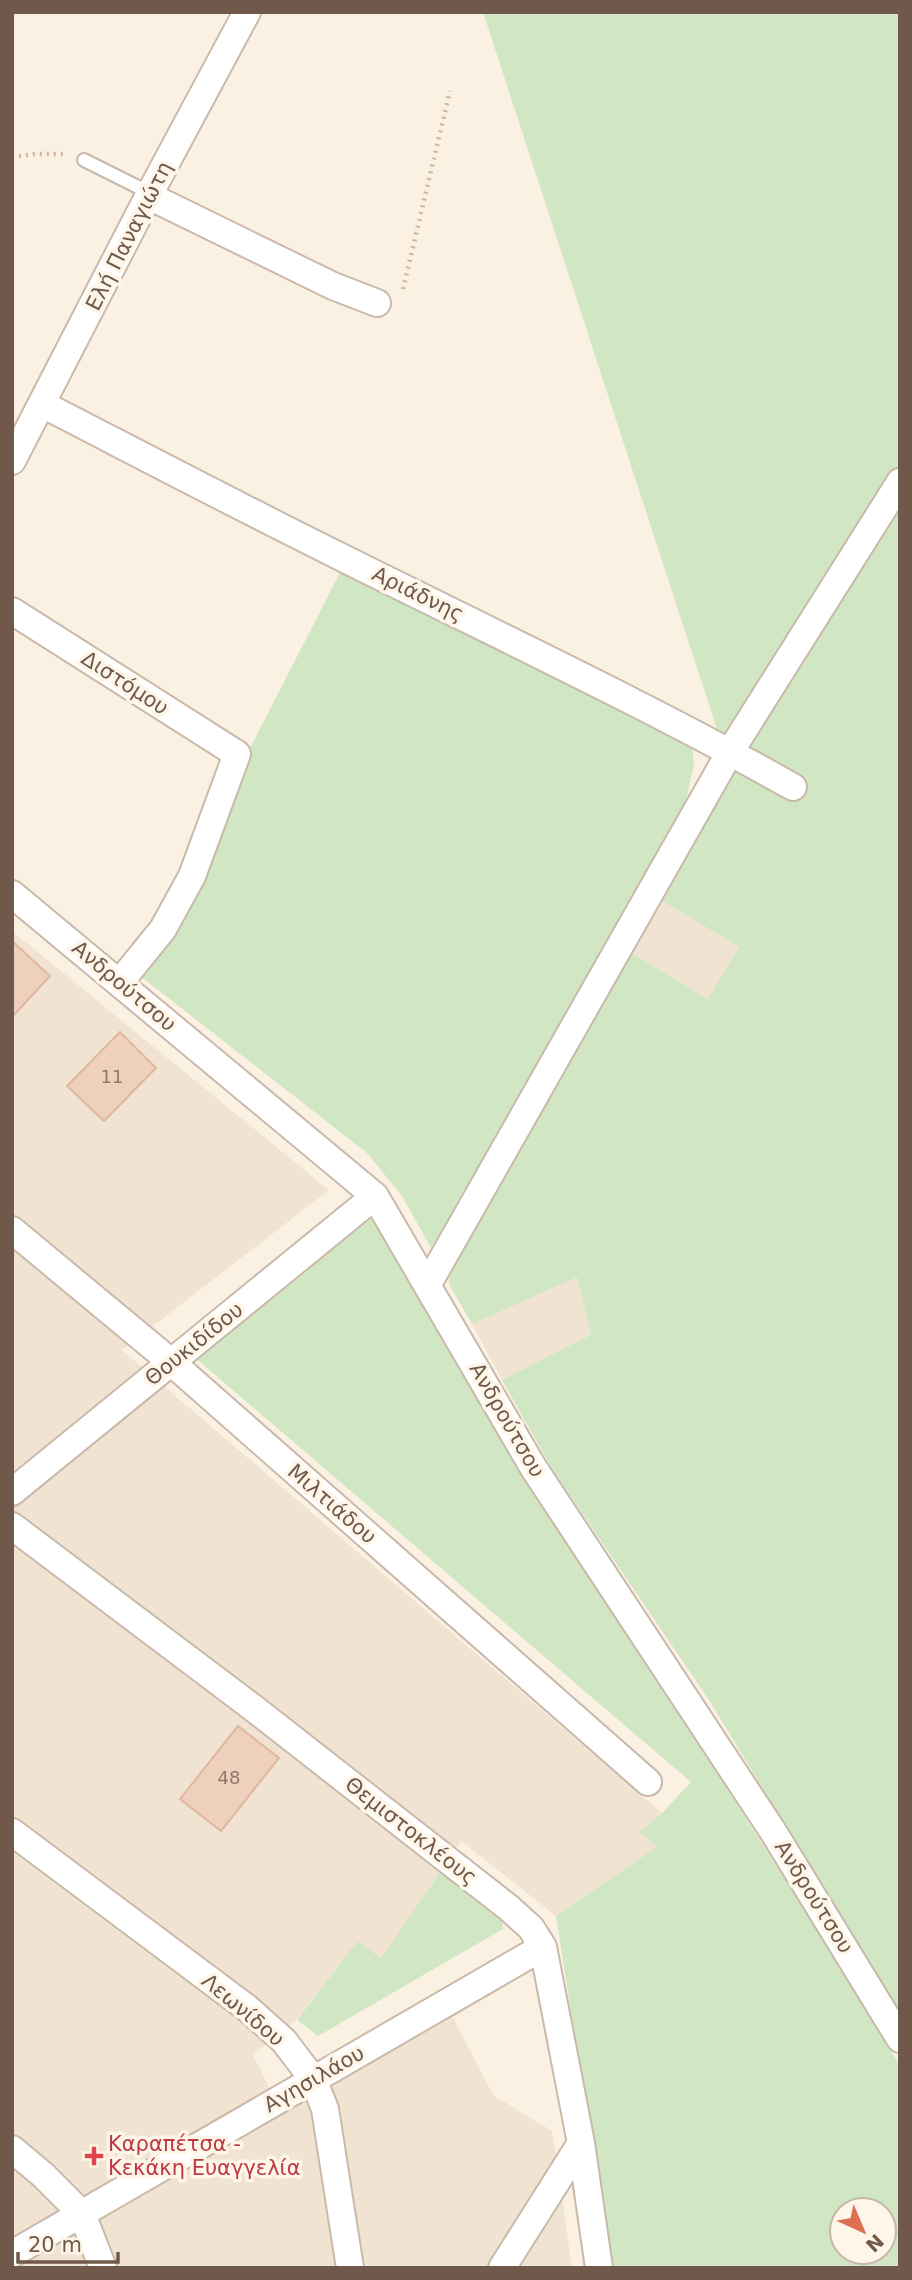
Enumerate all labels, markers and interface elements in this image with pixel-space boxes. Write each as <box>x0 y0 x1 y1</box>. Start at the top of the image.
street label: Ελή Παναγιώτη <box>81 158 177 314</box>
street label: Αριάδνης <box>368 562 468 626</box>
street label: Διστόμου <box>77 646 173 720</box>
street label: Ανδρούτσου <box>67 936 181 1036</box>
house number: 11 <box>101 1066 123 1087</box>
street label: Θουκιδίδου <box>140 1297 248 1391</box>
street label: Ανδρούτσου <box>465 1358 549 1482</box>
street label: Μιλτιάδου <box>283 1459 381 1549</box>
house number: 48 <box>218 1767 240 1788</box>
street label: Θεμιστοκλέους <box>340 1772 482 1890</box>
street label: Ανδρούτσου <box>770 1836 858 1958</box>
street label: Λεωνίδου <box>197 1969 289 2051</box>
street label: Αγησιλάου <box>260 2041 368 2117</box>
place label: Καραπέτσα - Κεκάκη Ευαγγελία <box>108 2132 301 2180</box>
marker: Καραπέτσα - Κεκάκη Ευαγγελία <box>86 2148 102 2164</box>
north arrow <box>828 2196 898 2266</box>
scale bar <box>18 2220 117 2264</box>
text: N <box>861 2230 888 2257</box>
text: 20 m <box>28 2233 82 2257</box>

